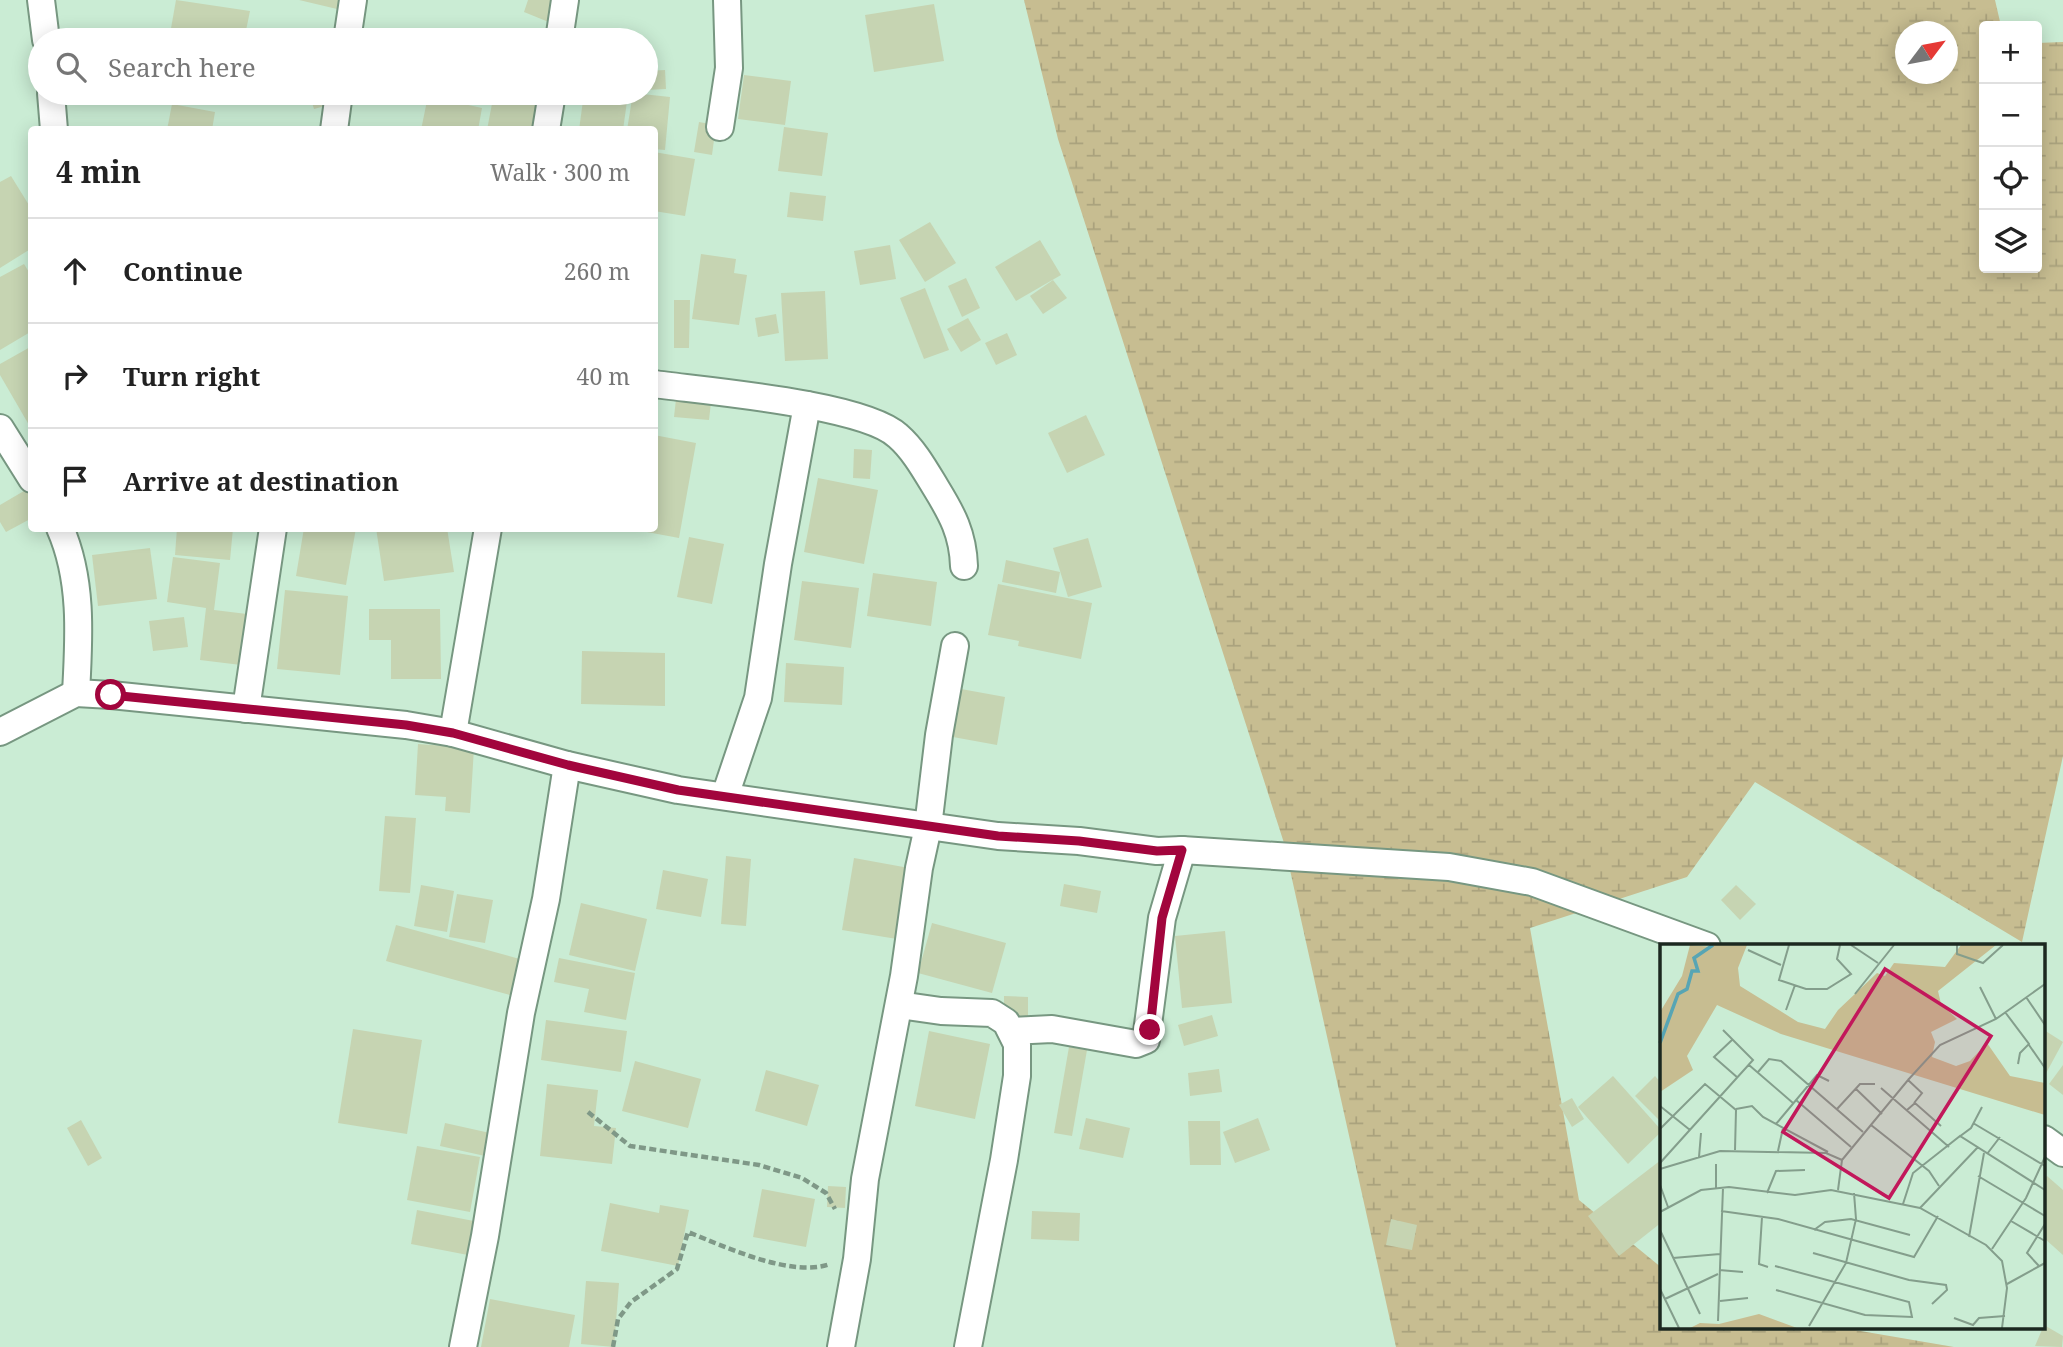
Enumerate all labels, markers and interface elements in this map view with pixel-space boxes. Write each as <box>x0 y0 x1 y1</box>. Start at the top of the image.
north arrow <box>1895 21 1958 84</box>
map controls <box>1979 21 2042 273</box>
button: + <box>1979 21 2042 84</box>
search box <box>28 28 658 105</box>
icon: search <box>52 48 90 86</box>
text: Search here <box>108 49 256 85</box>
button: − <box>1979 84 2042 147</box>
button: locate <box>1979 147 2042 210</box>
text: 4 min <box>56 151 141 192</box>
text: Walk · 300 m <box>490 156 630 188</box>
button: layers <box>1979 210 2042 273</box>
icon: ahead <box>56 252 94 290</box>
text: Continue <box>123 253 243 289</box>
text: 260 m <box>564 255 630 287</box>
icon: right <box>56 357 94 395</box>
text: Turn right <box>123 358 260 394</box>
text: 40 m <box>577 360 630 392</box>
icon: arrive <box>56 462 94 500</box>
text: Arrive at destination <box>123 463 399 499</box>
route start <box>95 679 126 710</box>
inset map <box>1660 944 2046 1330</box>
route end <box>1134 1014 1165 1045</box>

